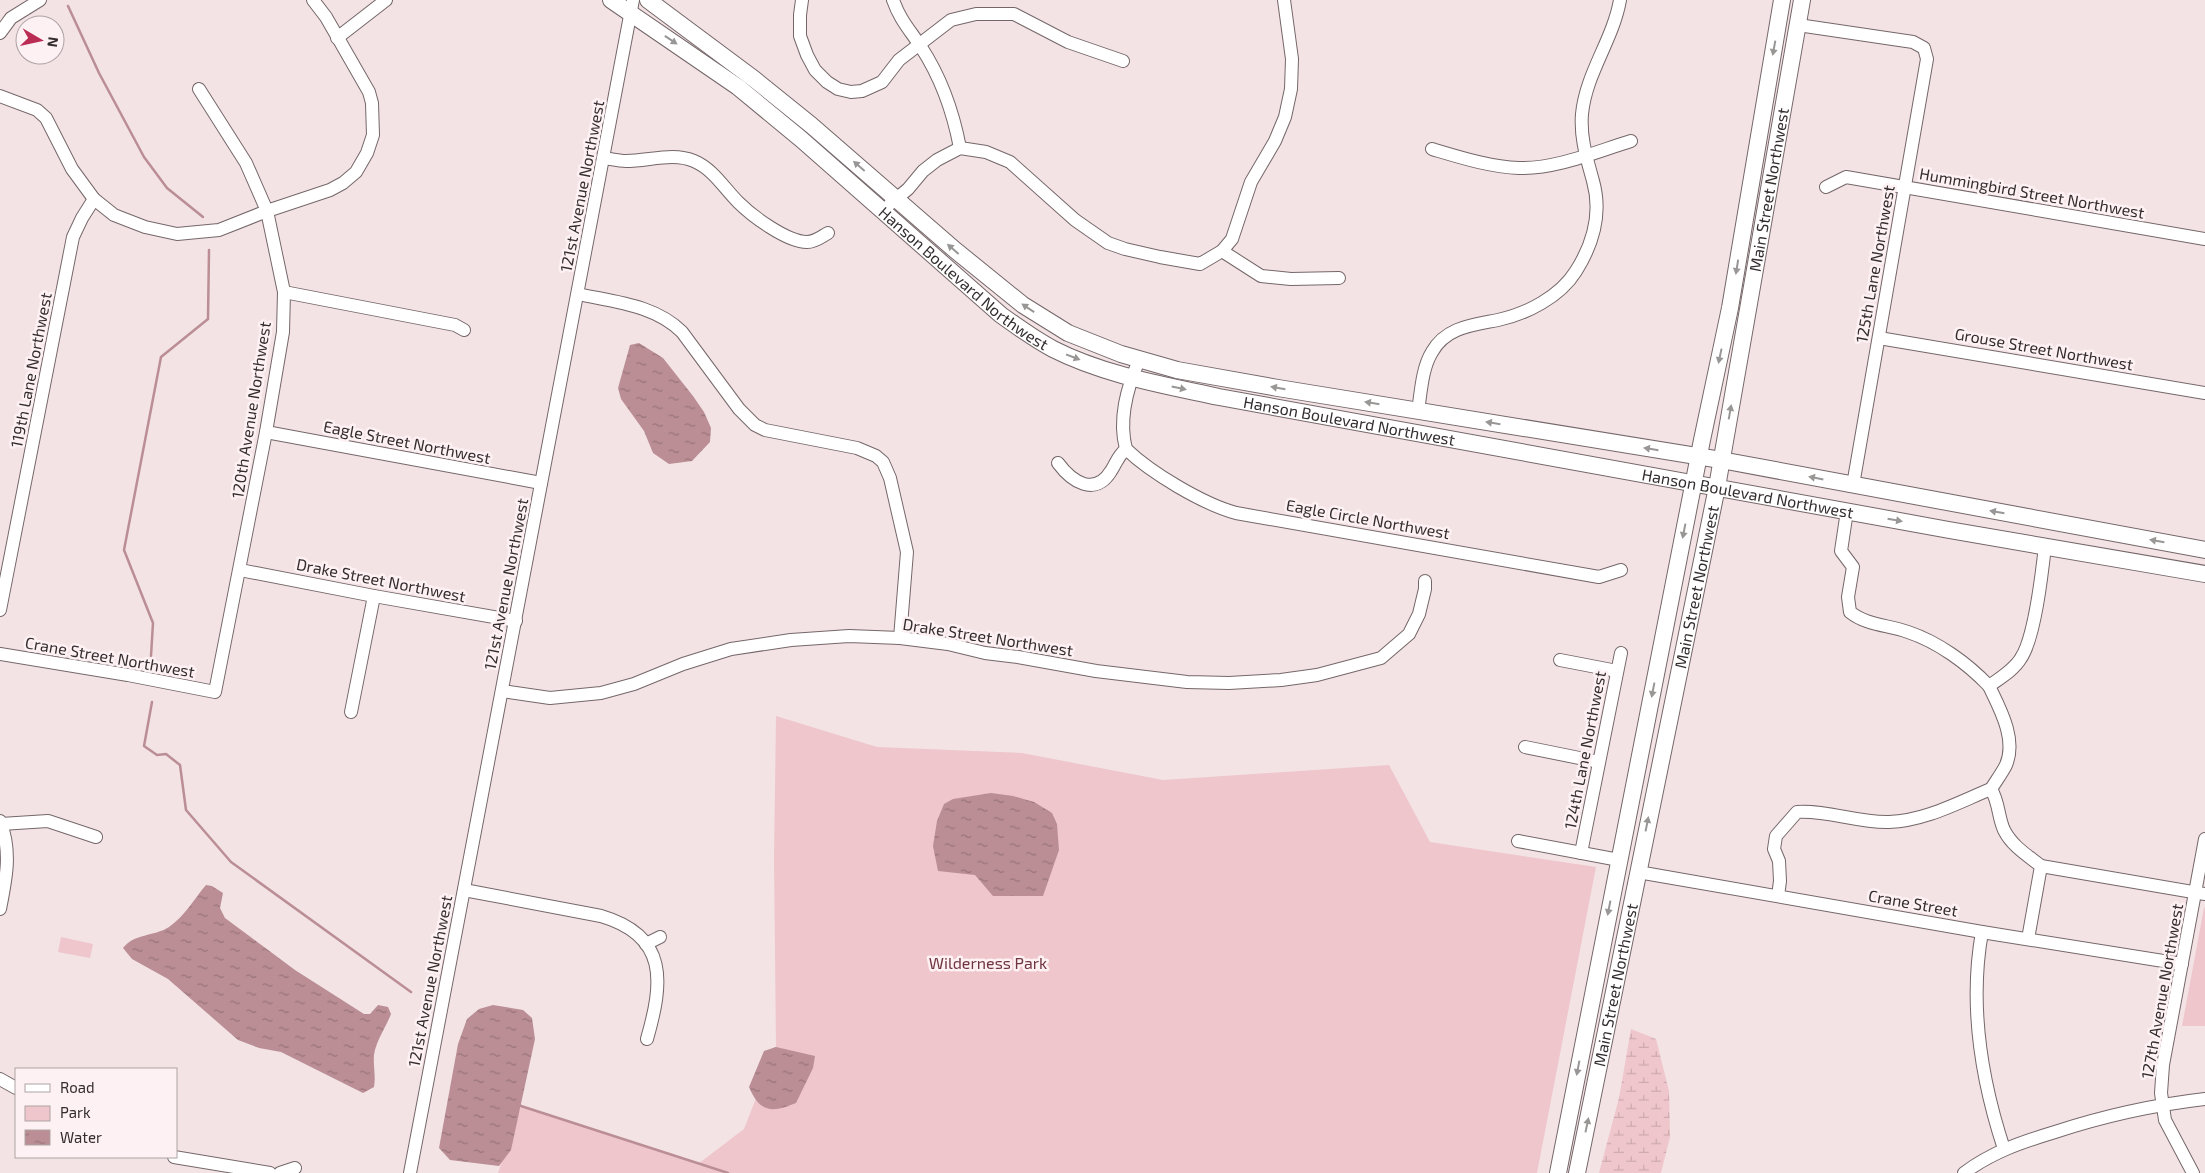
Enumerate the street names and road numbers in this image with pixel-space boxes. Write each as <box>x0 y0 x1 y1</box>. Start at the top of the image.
street label: 121st Avenue Northwest <box>556 98 607 273</box>
street label: Main Street Northwest <box>1745 106 1792 273</box>
street label: Hummingbird Street Northwest <box>1918 163 2146 222</box>
street label: 125th Lane Northwest <box>1851 184 1898 344</box>
street label: Hanson Boulevard Northwest <box>875 202 1052 353</box>
street label: 119th Lane Northwest <box>6 291 55 449</box>
street label: 120th Avenue Northwest <box>227 320 274 500</box>
street label: Grouse Street Northwest <box>1953 323 2135 374</box>
street label: Hanson Boulevard Northwest <box>1242 392 1457 449</box>
street label: Eagle Street Northwest <box>322 416 492 467</box>
street label: Hanson Boulevard Northwest <box>1641 464 1855 521</box>
street label: Eagle Circle Northwest <box>1285 495 1451 542</box>
street label: 121st Avenue Northwest <box>480 496 531 671</box>
street label: Main Street Northwest <box>1670 504 1722 670</box>
street label: Drake Street Northwest <box>295 554 467 605</box>
street label: Drake Street Northwest <box>902 614 1075 659</box>
street label: Crane Street Northwest <box>24 632 196 681</box>
street label: 124th Lane Northwest <box>1560 669 1609 831</box>
street label: Crane Street <box>1867 885 1959 920</box>
street label: 121st Avenue Northwest <box>404 893 455 1068</box>
street label: Main Street Northwest <box>1589 902 1641 1068</box>
street label: 127th Avenue Northwest <box>2137 902 2186 1080</box>

